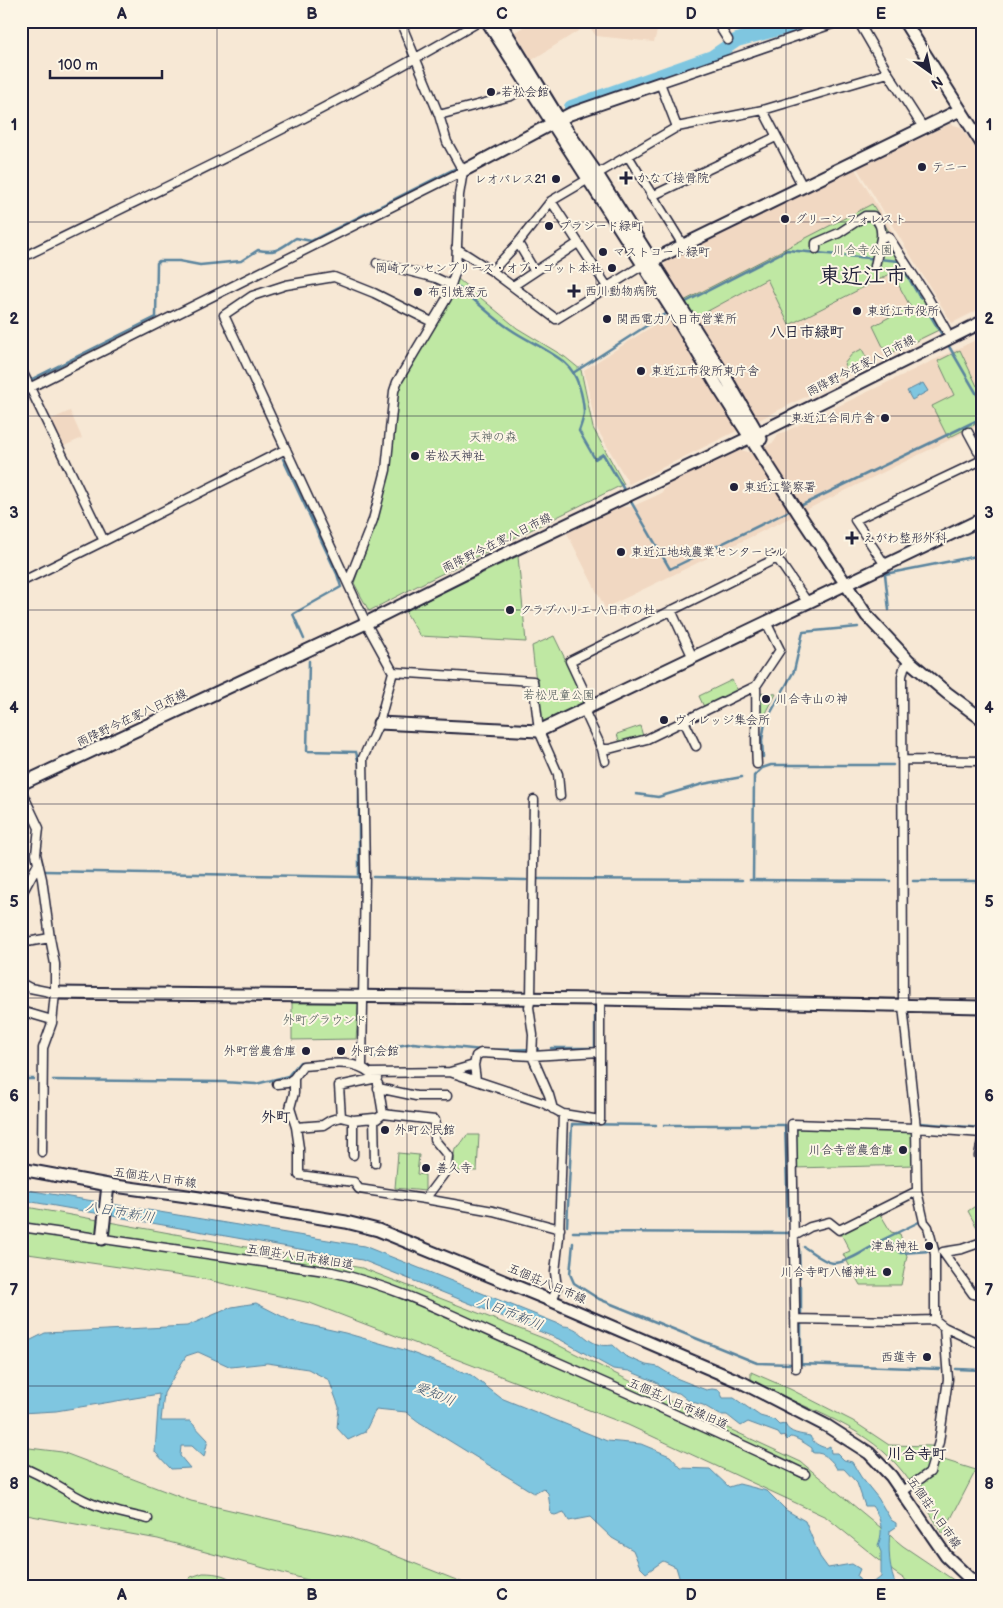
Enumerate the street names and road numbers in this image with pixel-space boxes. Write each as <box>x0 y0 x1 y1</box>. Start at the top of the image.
street label: 雨降野今在家八日市線 <box>804 332 918 400</box>
street label: 雨降野今在家八日市線 <box>440 510 554 576</box>
street label: 雨降野今在家八日市線 <box>74 686 190 750</box>
street label: 五個荘八日市線 <box>112 1165 198 1191</box>
street label: 五個荘八日市線旧道 <box>245 1241 355 1273</box>
street label: 五個荘八日市線 <box>505 1261 589 1307</box>
street label: 五個荘八日市線旧道 <box>626 1375 730 1433</box>
street label: 五個荘八日市線 <box>904 1474 964 1552</box>

